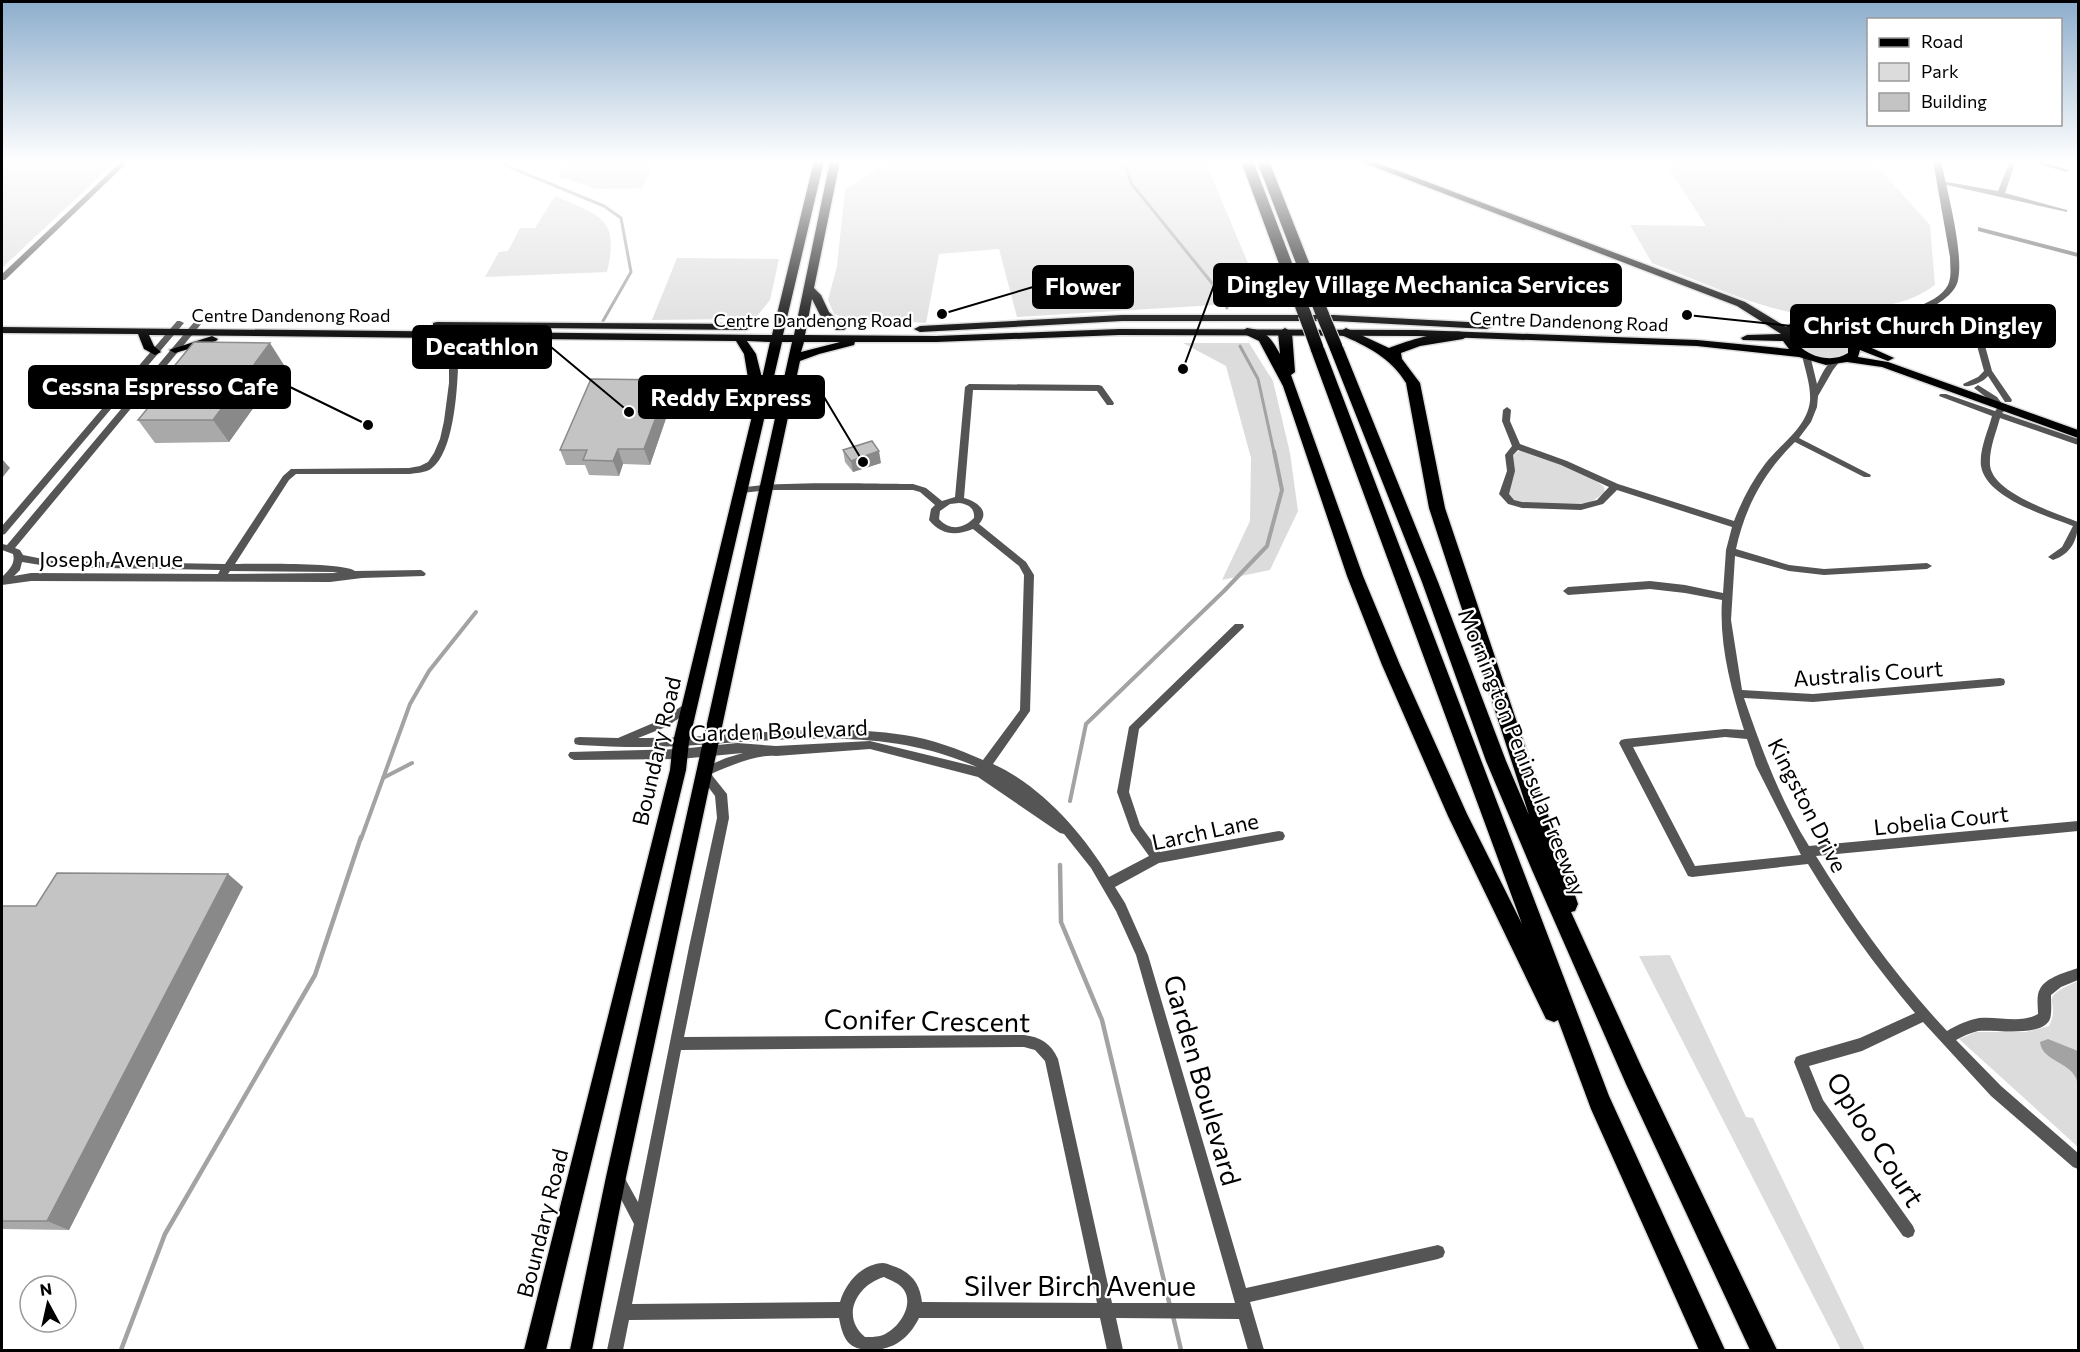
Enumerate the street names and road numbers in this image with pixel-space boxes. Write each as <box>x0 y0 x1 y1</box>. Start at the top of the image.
street label: Centre Dandenong Road <box>192 304 390 326</box>
street label: Centre Dandenong Road <box>1469 307 1669 335</box>
street label: Centre Dandenong Road <box>714 309 912 331</box>
street label: Joseph Avenue <box>39 545 183 572</box>
street label: Mornington Peninsula Freeway <box>1453 604 1593 900</box>
street label: Australis Court <box>1792 654 1944 692</box>
street label: Boundary Road <box>626 674 686 828</box>
street label: Garden Boulevard <box>690 713 868 747</box>
street label: Kingston Drive <box>1763 733 1853 877</box>
street label: Lobelia Court <box>1872 799 2010 841</box>
street label: Larch Lane <box>1149 807 1261 855</box>
street label: Garden Boulevard <box>1157 971 1249 1189</box>
street label: Conifer Crescent <box>823 1002 1031 1038</box>
street label: Oploo Court <box>1820 1065 1932 1213</box>
street label: Boundary Road <box>510 1146 574 1300</box>
street label: Silver Birch Avenue <box>964 1269 1196 1302</box>

